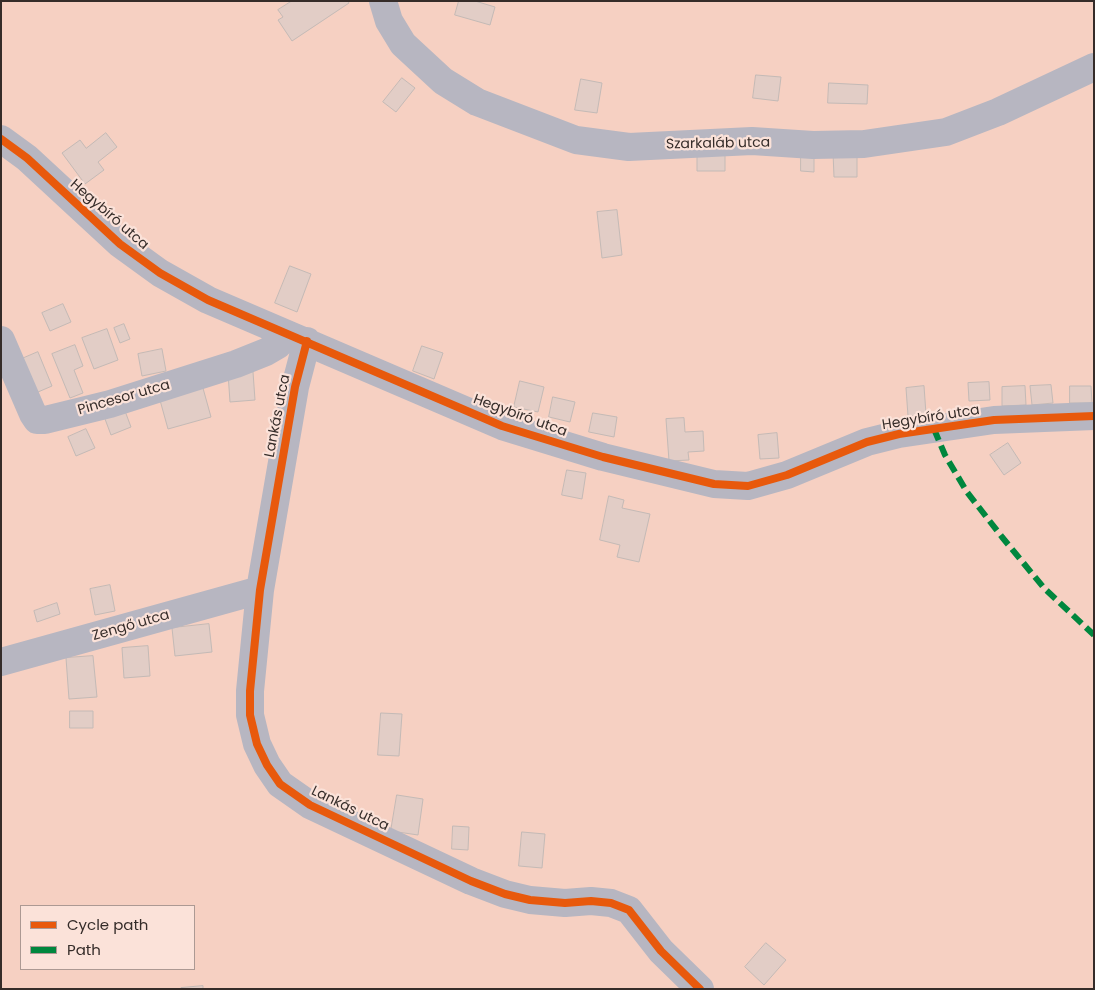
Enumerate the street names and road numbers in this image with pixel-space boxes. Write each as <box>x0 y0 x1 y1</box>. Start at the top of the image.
street label: Szarkaláb utca <box>666 135 770 153</box>
street label: Hegybíró utca <box>66 176 152 254</box>
street label: Lankás utca <box>262 373 294 459</box>
street label: Pincesor utca <box>76 377 172 419</box>
street label: Hegybíró utca <box>471 391 569 441</box>
street label: Hegybíró utca <box>881 402 981 434</box>
street label: Zengő utca <box>91 607 171 645</box>
street label: Lankás utca <box>308 783 392 835</box>

